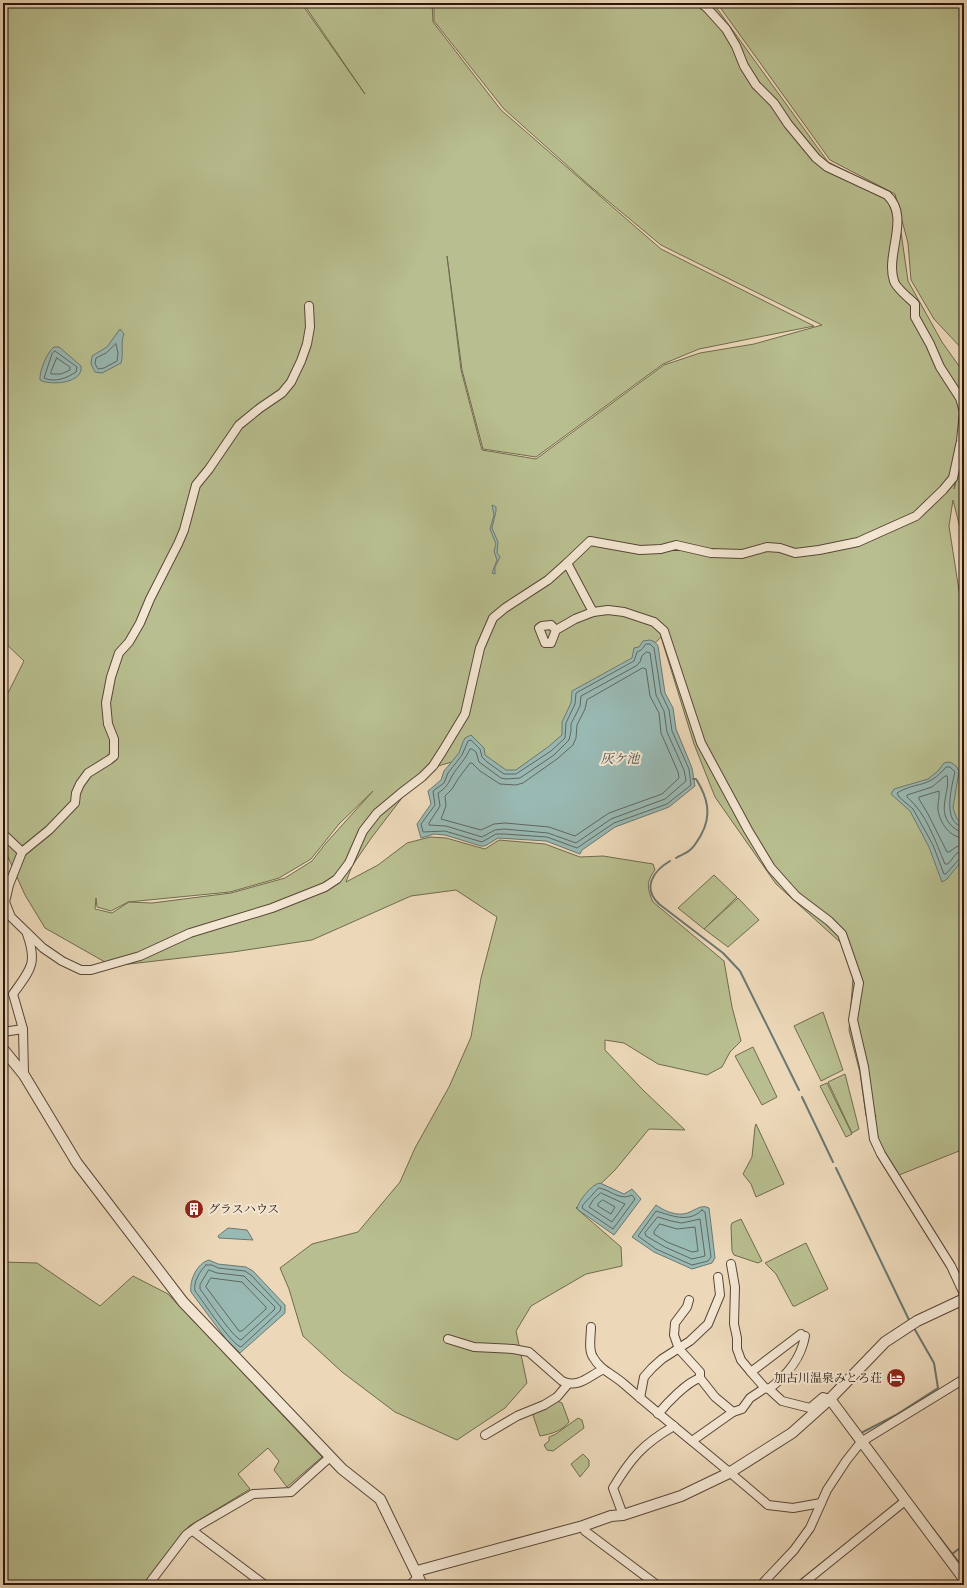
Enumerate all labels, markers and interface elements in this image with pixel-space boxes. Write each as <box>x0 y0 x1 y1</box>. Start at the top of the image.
water label: 灰ケ池 <box>600 751 641 768</box>
building icon: グラスハウス <box>183 1198 205 1220</box>
place label: グラスハウス <box>208 1202 279 1217</box>
hotel icon: 加古川温泉みとろ荘 <box>885 1367 907 1389</box>
place label: 加古川温泉みとろ荘 <box>774 1371 882 1386</box>

